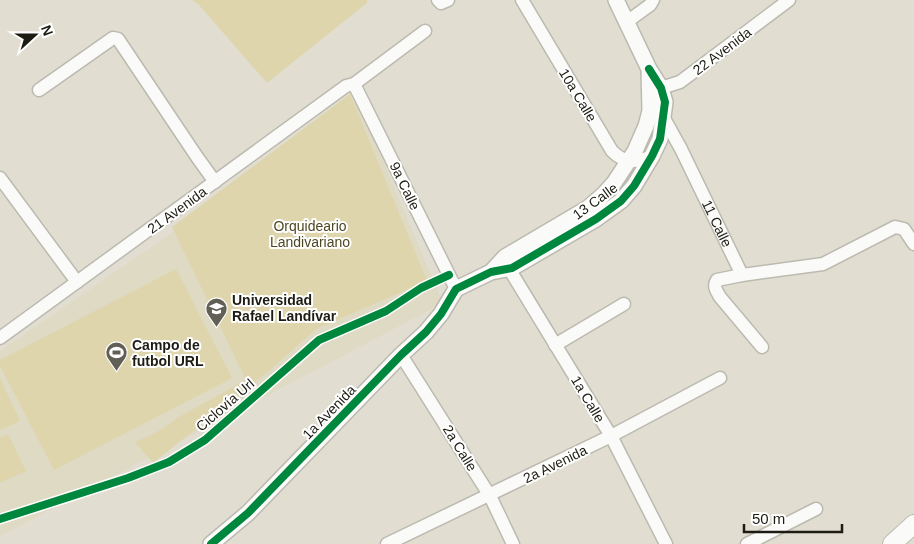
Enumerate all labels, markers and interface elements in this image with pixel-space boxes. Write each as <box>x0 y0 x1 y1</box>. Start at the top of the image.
north arrow <box>10 10 60 60</box>
text: N <box>38 23 56 38</box>
street label: 22 Avenida <box>690 24 755 78</box>
street label: 10a Calle <box>556 66 600 125</box>
street label: 9a Calle <box>387 159 424 213</box>
street label: 13 Calle <box>570 179 621 223</box>
street label: 21 Avenida <box>144 183 210 237</box>
street label: 11 Calle <box>699 197 735 250</box>
park label: Orquideario Landivariano <box>270 218 350 250</box>
place label: Universidad Rafael Landívar <box>232 292 337 324</box>
school or university icon: Universidad Rafael Landívar <box>204 296 228 327</box>
place label: Campo de futbol URL <box>132 337 204 369</box>
sports icon: Campo de futbol URL <box>104 341 128 372</box>
street label: 1a Calle <box>568 373 608 425</box>
street label: Ciclovía Url <box>193 375 257 435</box>
street label: 1a Avenida <box>299 381 359 442</box>
street label: 2a Calle <box>440 422 481 474</box>
street label: 2a Avenida <box>520 442 590 486</box>
scale bar <box>744 502 842 534</box>
text: 50 m <box>752 510 785 527</box>

